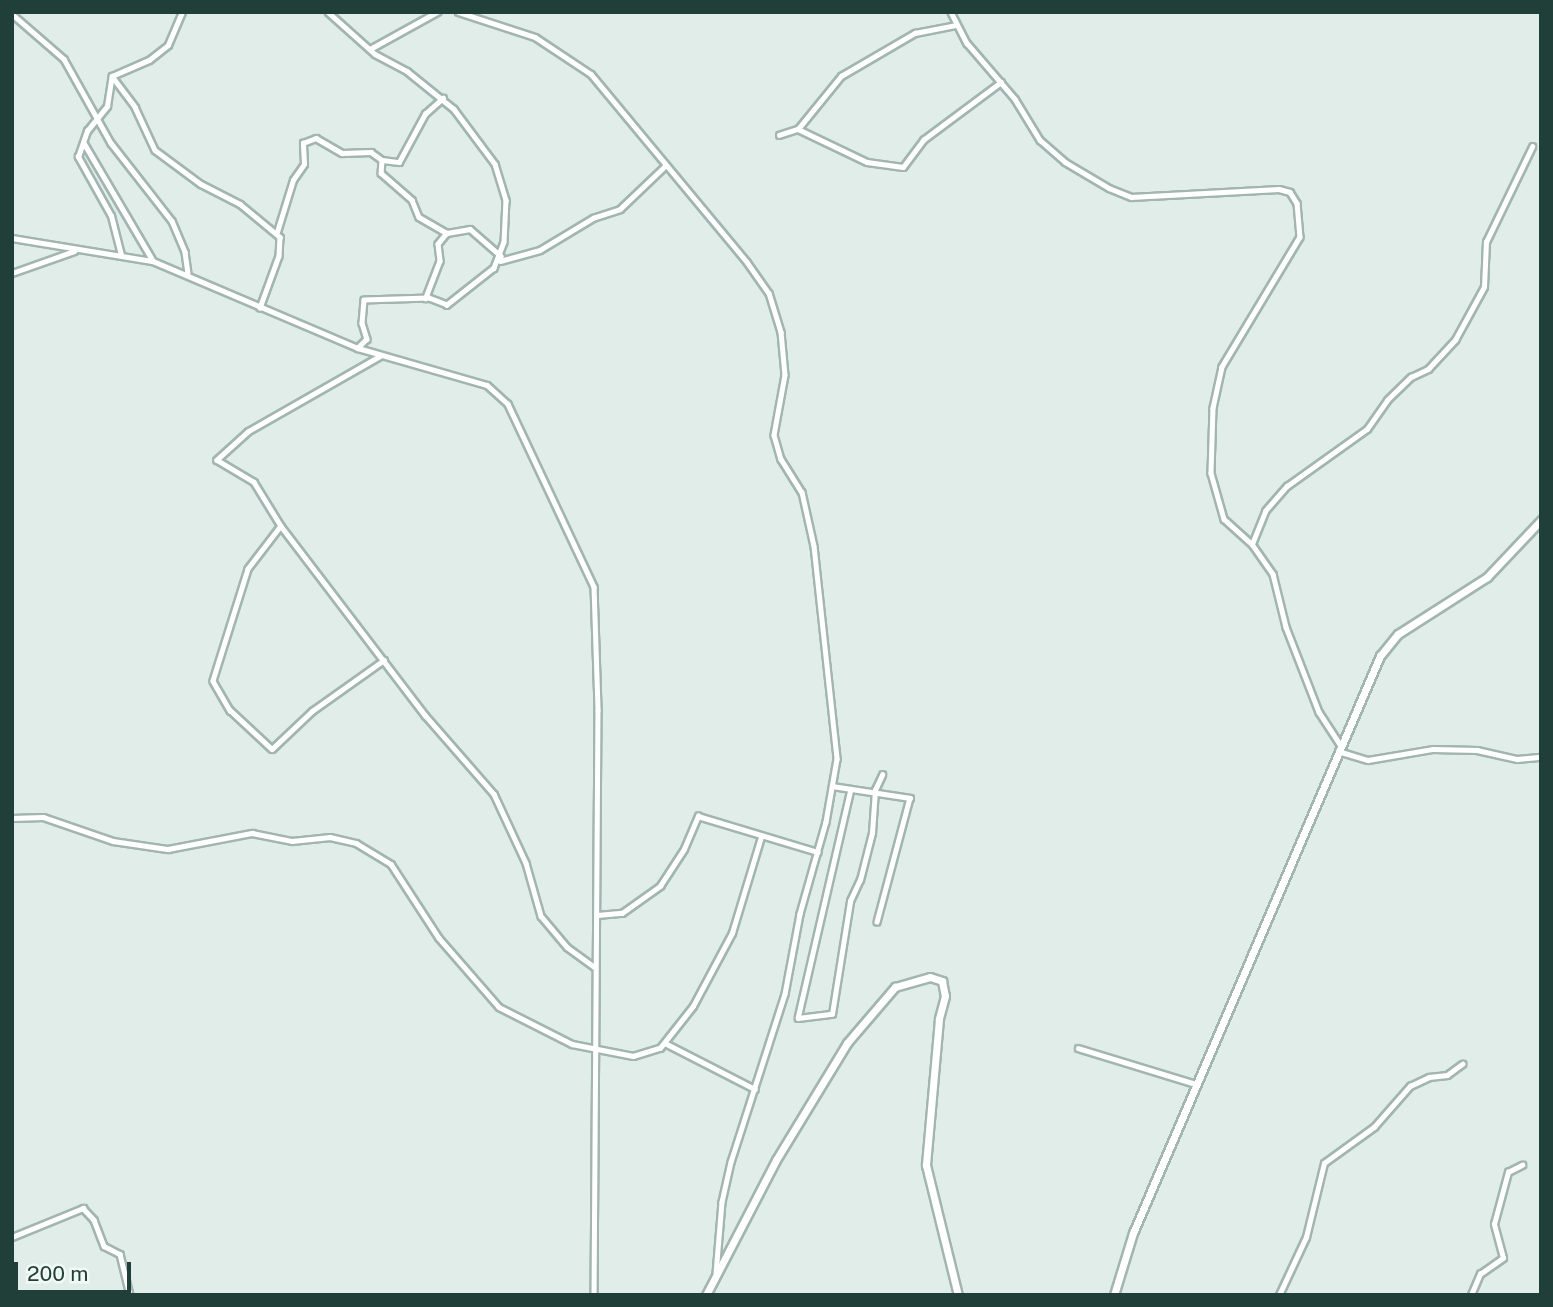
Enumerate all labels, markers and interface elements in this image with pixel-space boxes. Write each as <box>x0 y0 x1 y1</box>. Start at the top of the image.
scale bar <box>18 1248 135 1292</box>
text: 200 m <box>27 1261 88 1286</box>

